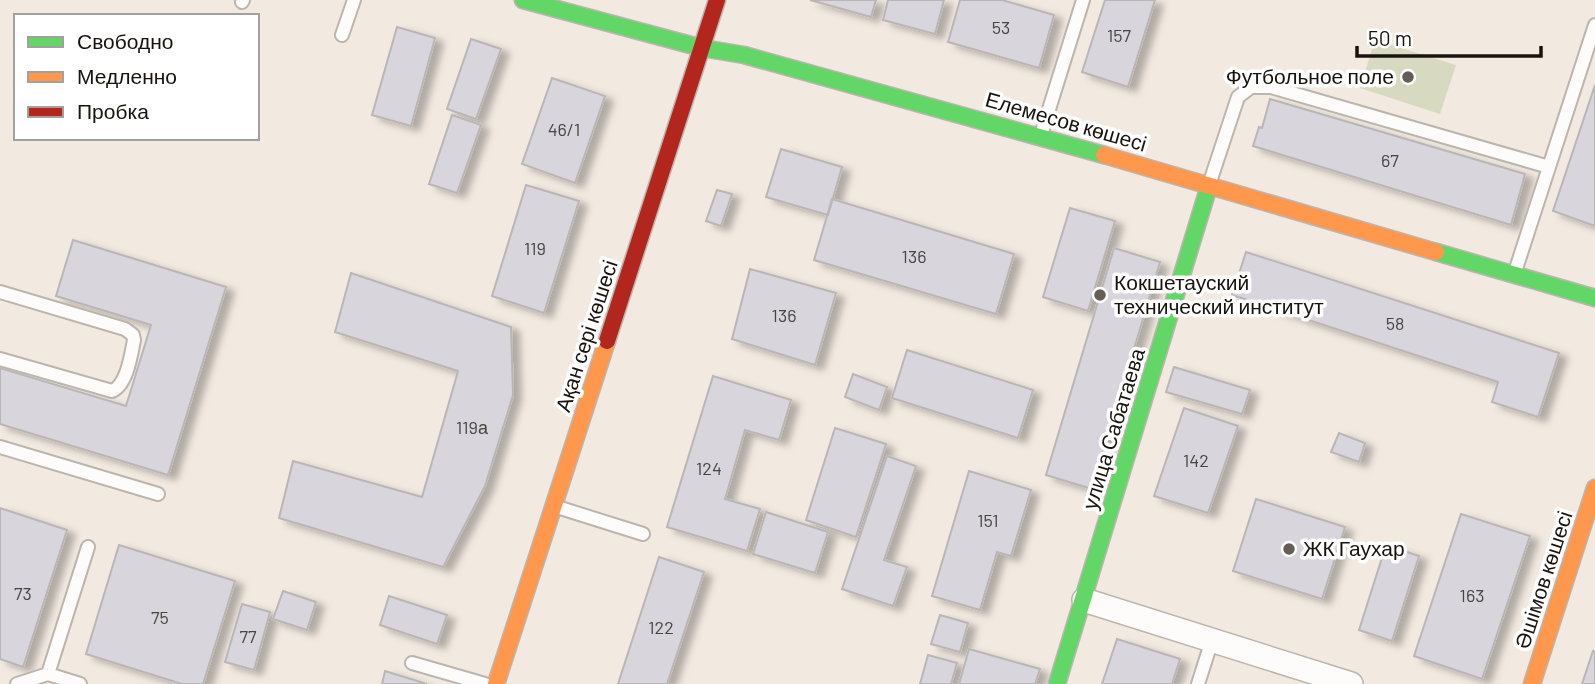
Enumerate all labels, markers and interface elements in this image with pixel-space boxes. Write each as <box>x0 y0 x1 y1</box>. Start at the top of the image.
legend <box>14 14 259 140</box>
scale bar <box>1357 14 1541 58</box>
house number: 53 <box>992 16 1010 38</box>
house number: 157 <box>1107 24 1132 46</box>
text: 50 m <box>1368 25 1412 50</box>
text: Свободно <box>77 28 174 53</box>
text: Медленно <box>77 63 177 88</box>
place label: Футбольное поле <box>1226 63 1394 88</box>
marker: Футбольное поле <box>1400 69 1416 85</box>
street label: Елемесов көшесі <box>983 86 1150 156</box>
text: Пробка <box>77 98 149 123</box>
house number: 46/1 <box>548 118 580 140</box>
house number: 67 <box>1381 149 1399 171</box>
house number: 119 <box>524 237 546 259</box>
house number: 136 <box>902 245 926 267</box>
street label: Ақан сері көшесі <box>549 257 622 415</box>
place label: Кокшетауский технический институт <box>1114 269 1324 318</box>
marker: Кокшетауский технический институт <box>1092 287 1108 303</box>
house number: 136 <box>772 304 796 326</box>
house number: 58 <box>1386 312 1404 334</box>
street label: улица Сабатаева <box>1076 345 1149 512</box>
house number: 119а <box>456 416 489 438</box>
house number: 142 <box>1183 449 1209 471</box>
house number: 124 <box>696 457 722 479</box>
street label: Әшімов көшесі <box>1509 508 1577 652</box>
house number: 151 <box>977 509 999 531</box>
place label: ЖК Гаухар <box>1303 535 1405 560</box>
marker: ЖК Гаухар <box>1281 541 1297 557</box>
house number: 73 <box>14 582 32 604</box>
house number: 163 <box>1460 584 1484 606</box>
house number: 75 <box>151 606 169 628</box>
house number: 122 <box>648 616 674 638</box>
house number: 77 <box>239 625 257 647</box>

